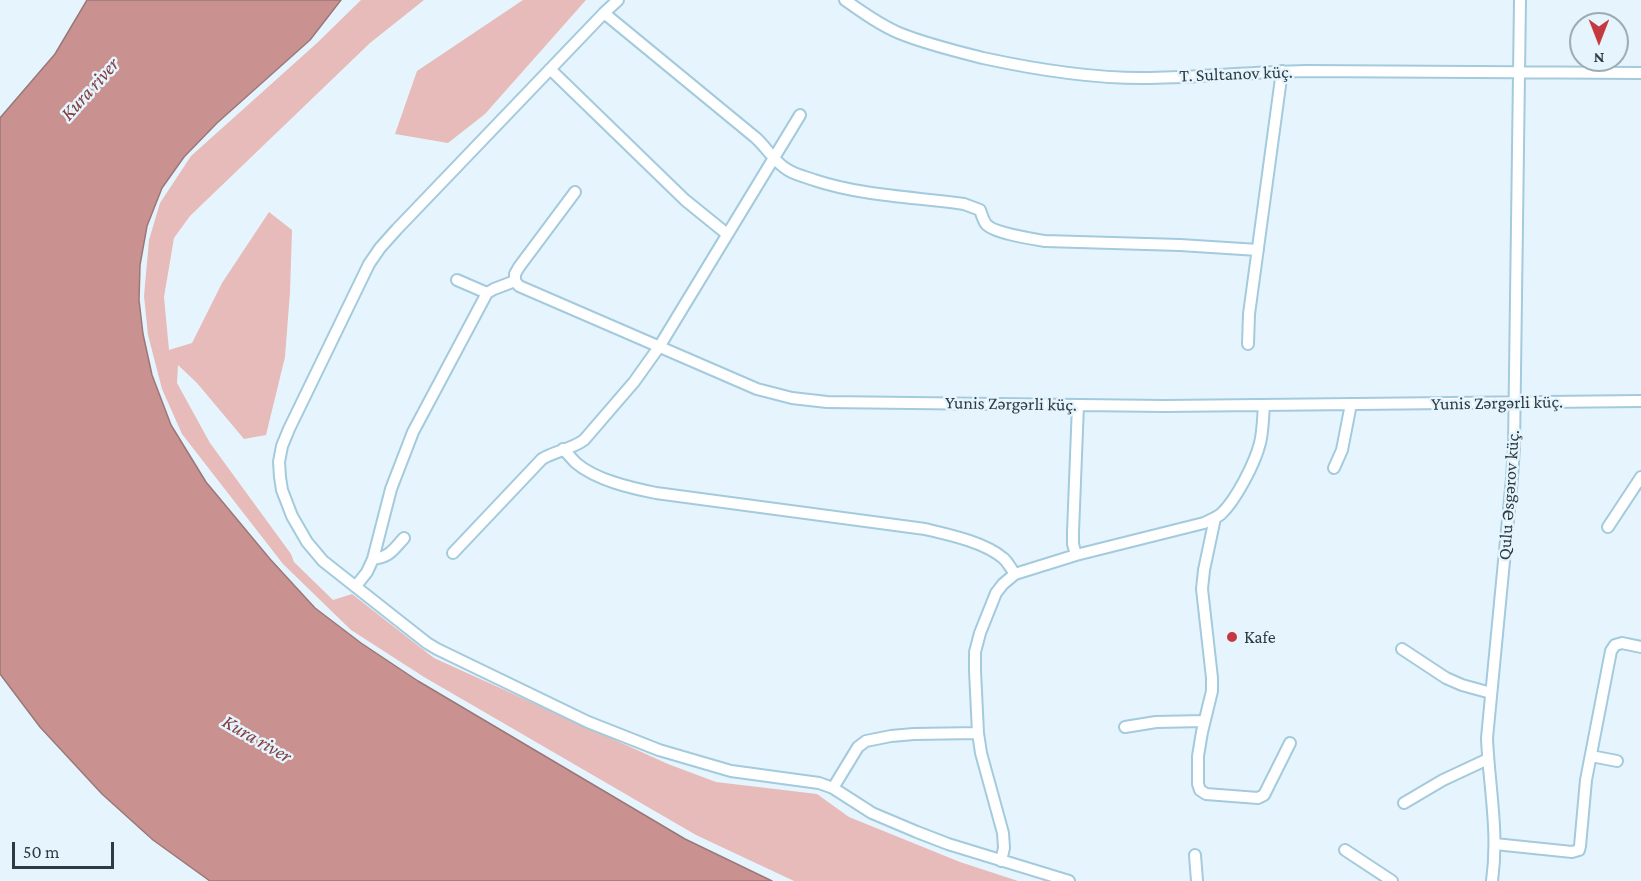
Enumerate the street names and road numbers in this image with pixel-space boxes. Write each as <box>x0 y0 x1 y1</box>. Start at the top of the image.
street label: T. Sultanov küç. <box>1179 61 1293 87</box>
street label: Yunis Zərgərli küç. <box>1431 391 1563 415</box>
street label: Yunis Zərgərli küç. <box>945 392 1077 416</box>
street label: Qulu Əsgərov küç. <box>1494 429 1524 561</box>

